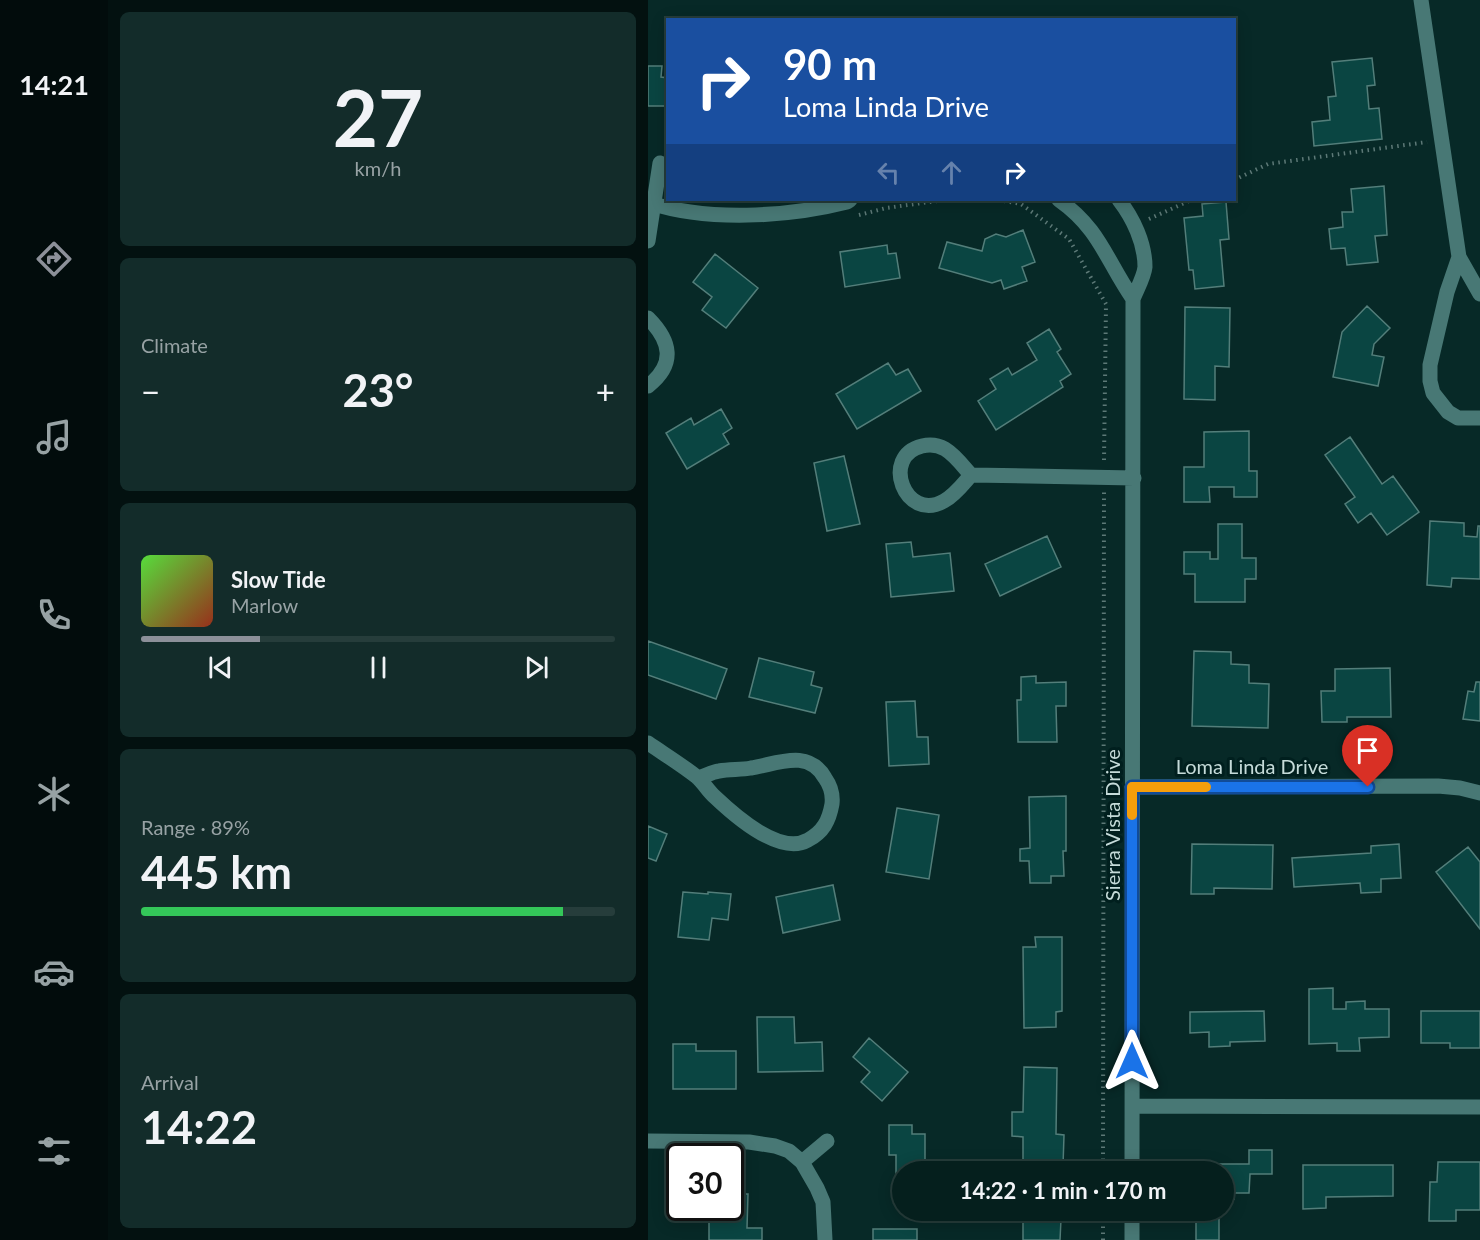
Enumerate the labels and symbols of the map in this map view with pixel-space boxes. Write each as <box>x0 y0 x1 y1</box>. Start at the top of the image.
pin <box>1342 725 1393 787</box>
street label: Sierra Vista Drive <box>1100 749 1124 901</box>
street label: Loma Linda Drive <box>1176 754 1328 778</box>
position arrow <box>1100 1029 1164 1093</box>
speed limit sign: 30 <box>666 1143 744 1221</box>

